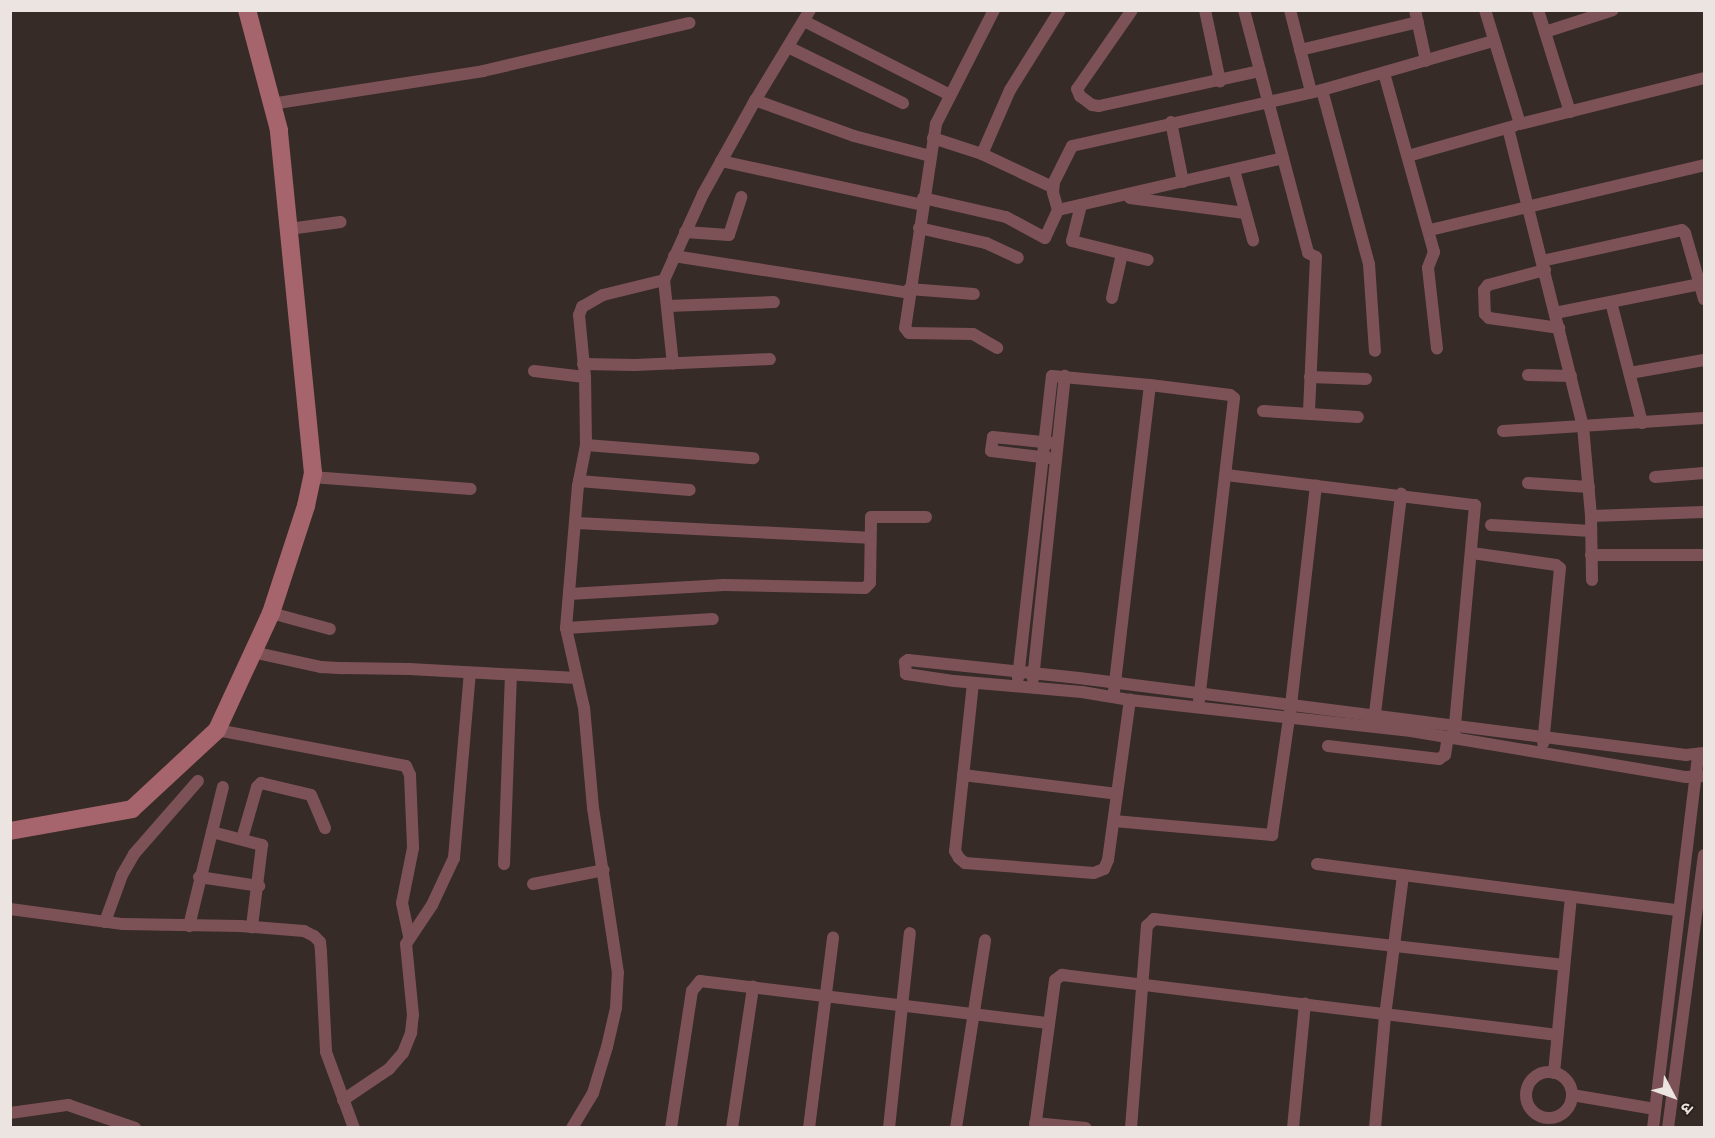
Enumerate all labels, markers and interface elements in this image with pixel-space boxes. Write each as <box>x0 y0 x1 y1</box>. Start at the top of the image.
north arrow <box>1643 1066 1703 1126</box>
text: उ <box>1677 1098 1697 1118</box>

